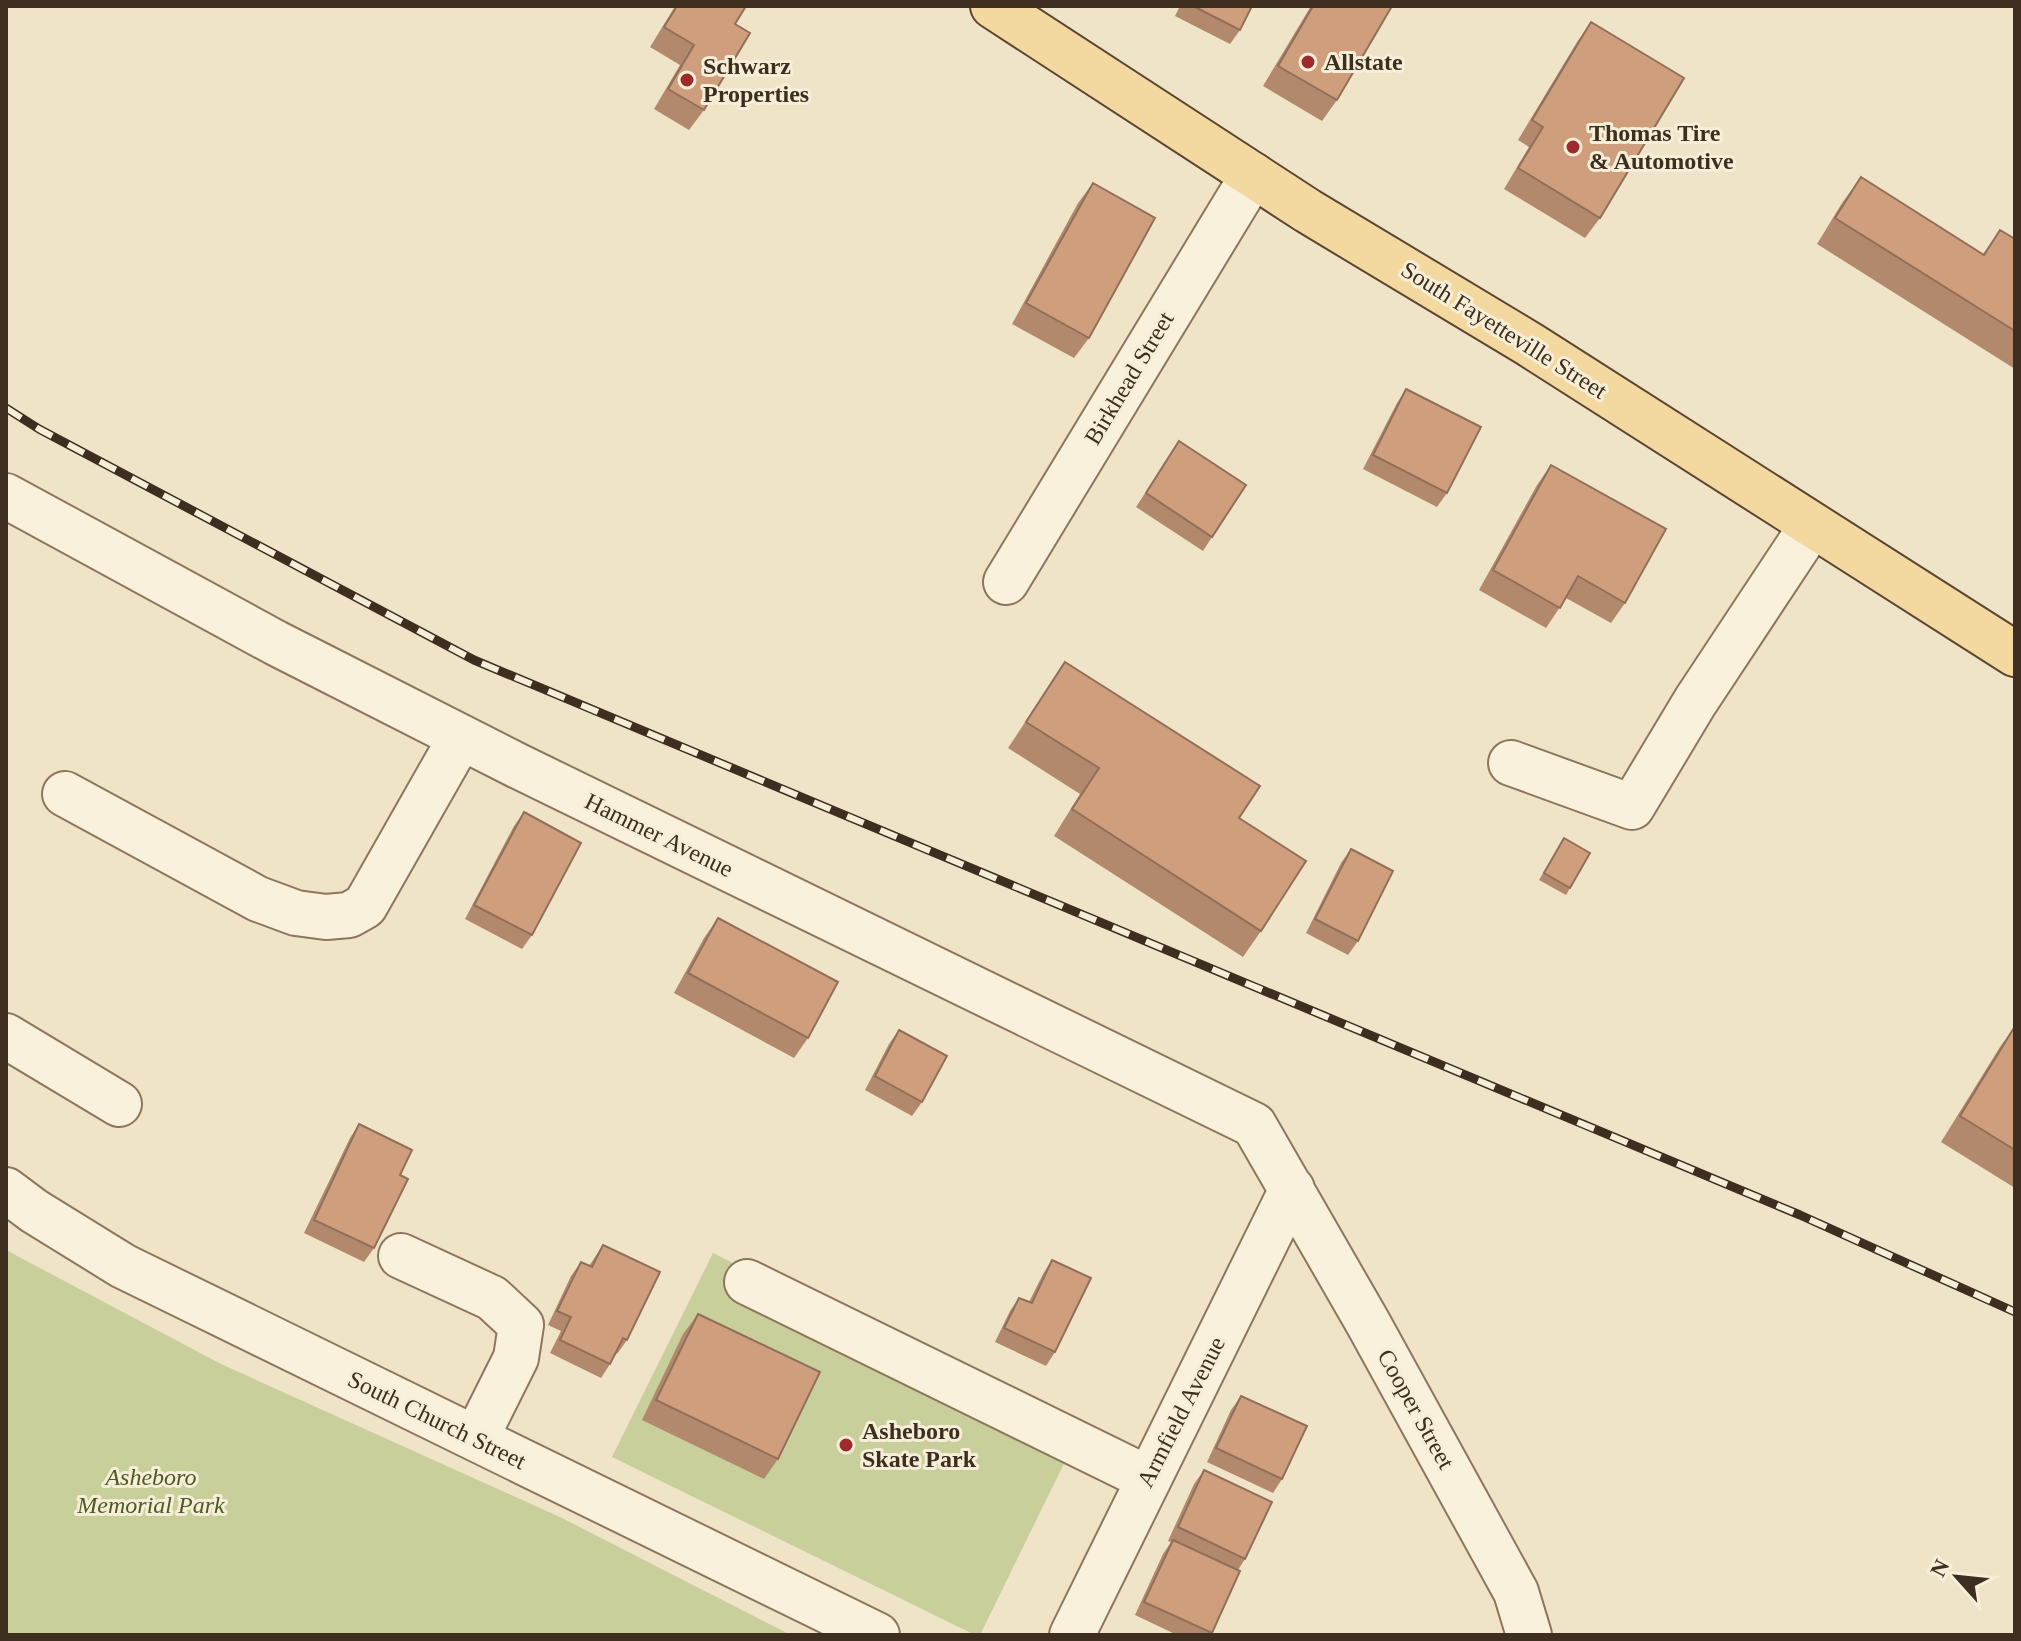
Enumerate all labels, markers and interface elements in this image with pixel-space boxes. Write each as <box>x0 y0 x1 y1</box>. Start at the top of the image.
place label: Allstate <box>1324 49 1403 75</box>
place label: Schwarz Properties <box>703 53 809 107</box>
marker: Allstate <box>1299 53 1317 71</box>
marker: Schwarz Properties <box>678 71 696 89</box>
place label: Thomas Tire & Automotive <box>1589 120 1734 174</box>
marker: Thomas Tire & Automotive <box>1564 138 1582 156</box>
street label: South Fayetteville Street <box>1396 256 1612 404</box>
street label: Birkhead Street <box>1079 307 1179 449</box>
street label: Hammer Avenue <box>581 788 737 882</box>
street label: Armfield Avenue <box>1132 1332 1230 1492</box>
street label: Cooper Street <box>1372 1345 1460 1474</box>
street label: South Church Street <box>344 1366 530 1474</box>
place label: Asheboro Skate Park <box>862 1418 977 1472</box>
marker: Asheboro Skate Park <box>837 1436 855 1454</box>
park label: Asheboro Memorial Park <box>76 1464 225 1518</box>
north arrow <box>1917 1537 1997 1617</box>
text: N <box>1925 1555 1954 1581</box>

